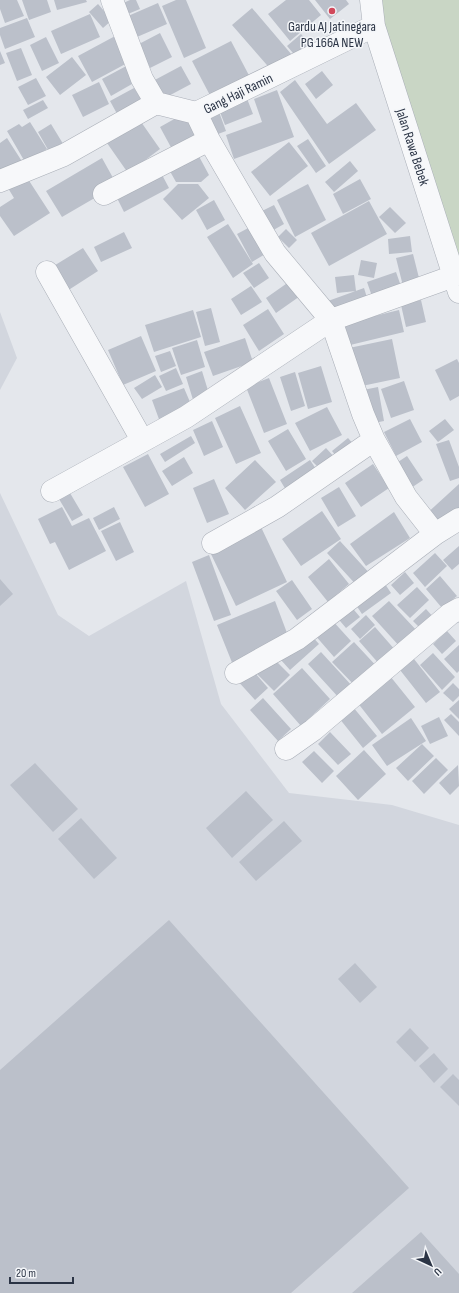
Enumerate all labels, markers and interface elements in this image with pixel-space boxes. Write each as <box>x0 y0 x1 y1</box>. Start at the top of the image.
marker: Gardu AJ Jatinegara PG 166A NEW <box>327 6 337 16</box>
place label: Gardu AJ Jatinegara PG 166A NEW <box>288 18 376 51</box>
street label: Gang Haji Ramin <box>201 69 276 118</box>
street label: Jalan Rawa Bebek <box>392 106 433 188</box>
north arrow <box>411 1245 451 1285</box>
scale bar <box>10 1259 73 1285</box>
text: U <box>431 1265 444 1279</box>
text: 20 m <box>16 1266 36 1281</box>

